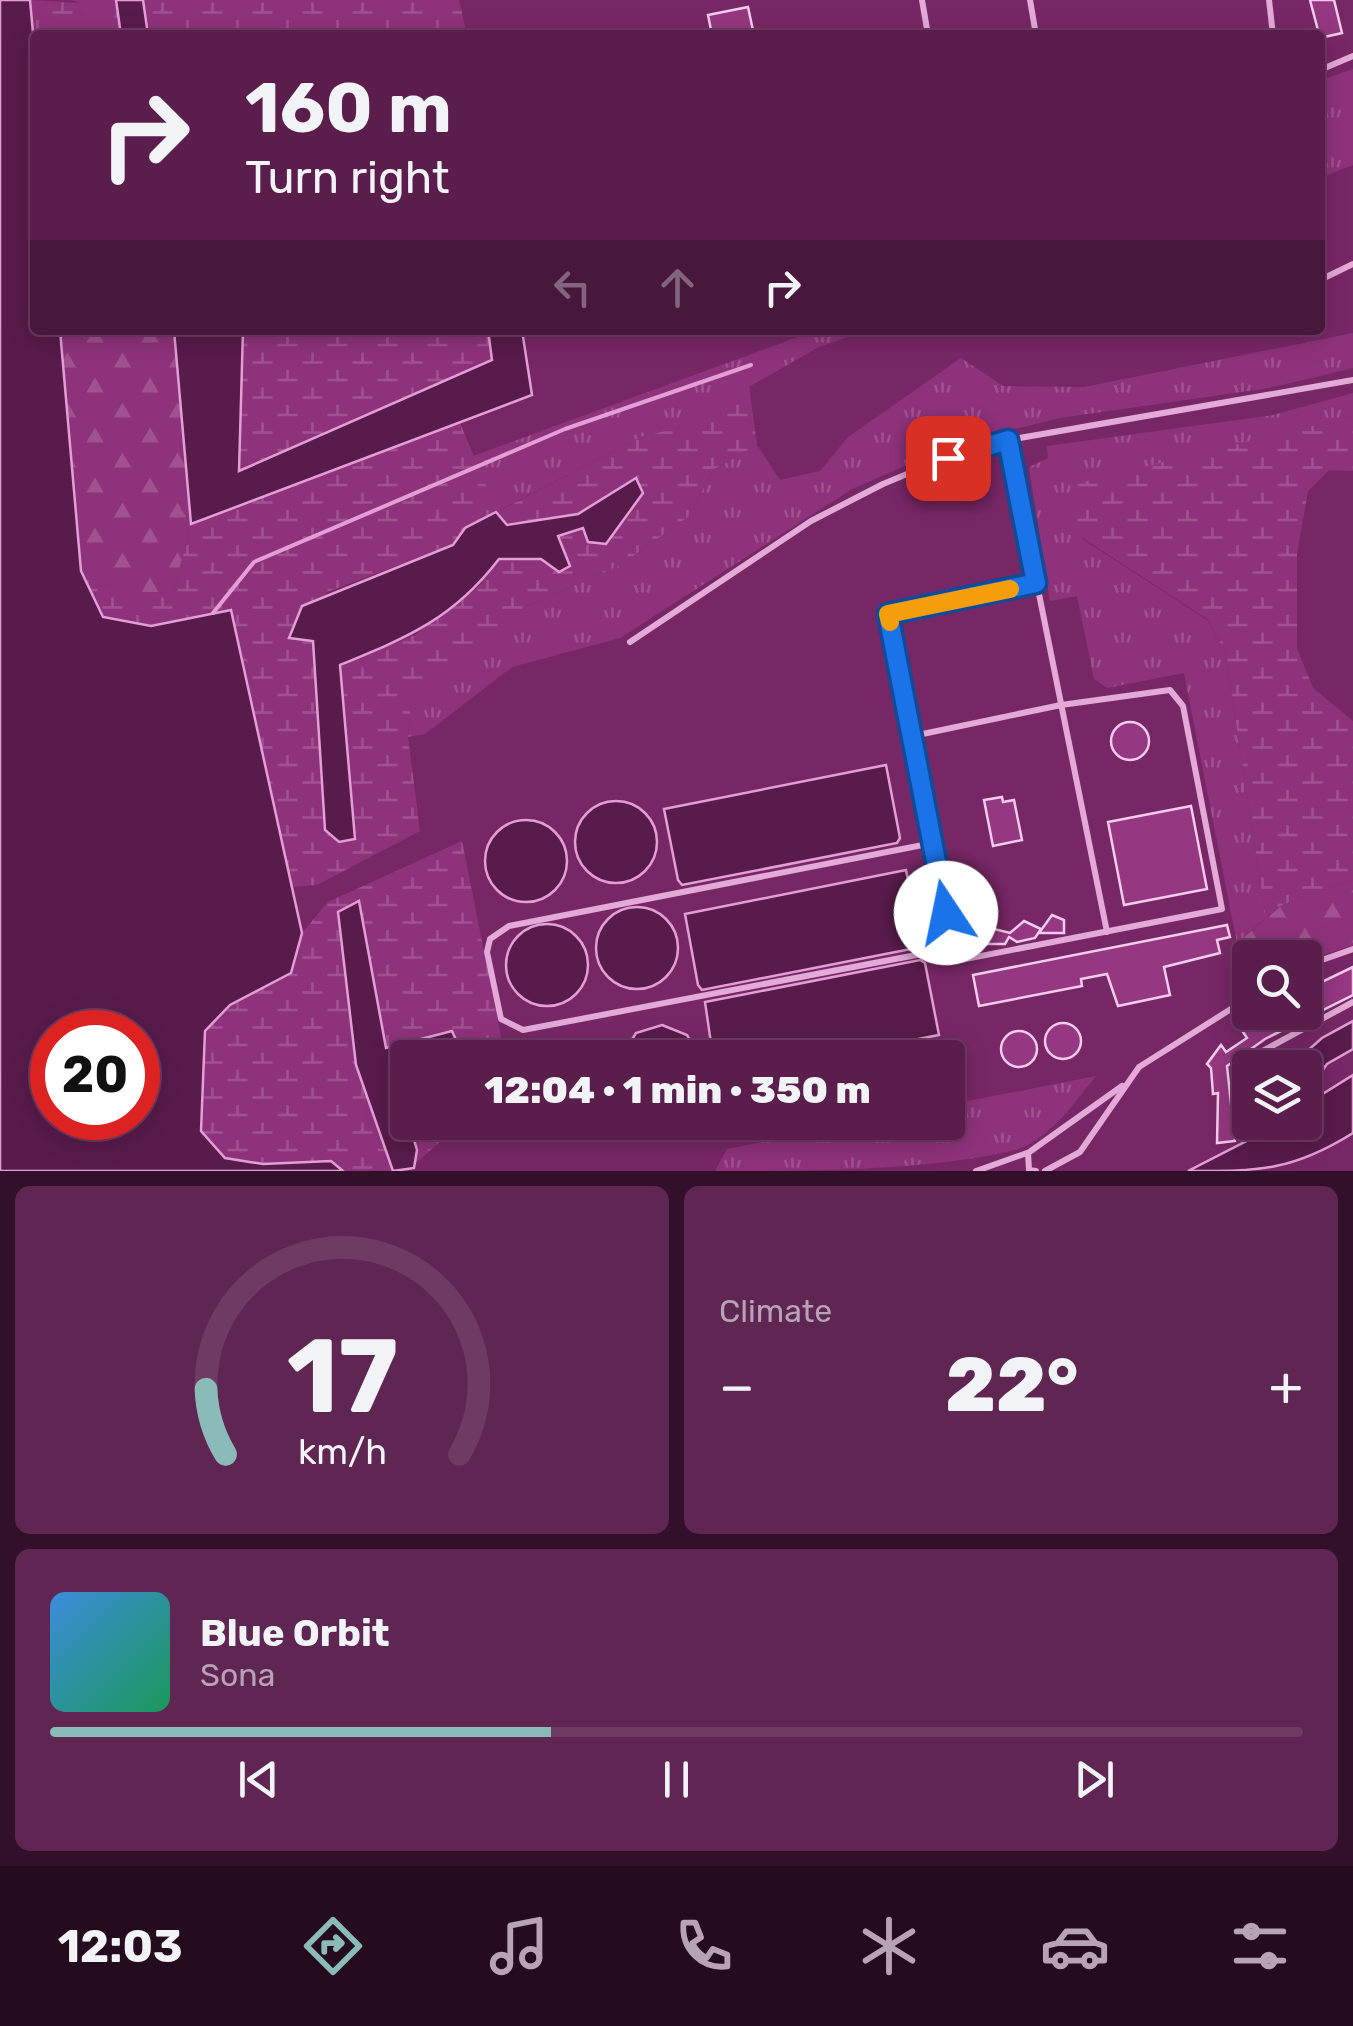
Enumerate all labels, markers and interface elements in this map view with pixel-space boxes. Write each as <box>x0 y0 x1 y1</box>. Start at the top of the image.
text: 160 m <box>245 67 452 150</box>
icon: right <box>80 70 210 200</box>
text: Turn right <box>245 151 449 204</box>
icon: left <box>545 260 600 315</box>
icon: ahead <box>650 260 705 315</box>
icon: right <box>755 260 810 315</box>
pin <box>906 416 991 501</box>
icon: arrive <box>921 431 976 486</box>
position arrow <box>894 861 998 965</box>
map controls <box>1232 940 1322 1140</box>
button: search <box>1232 940 1322 1030</box>
speed limit sign: 20 <box>30 1010 160 1140</box>
button: layers <box>1232 1050 1322 1140</box>
text: 12:04 · 1 min · 350 m <box>484 1067 871 1113</box>
text: Climate <box>719 1292 832 1330</box>
text: 17 <box>286 1315 398 1438</box>
text: 22° <box>945 1341 1078 1430</box>
text: − <box>719 1354 755 1419</box>
text: + <box>1269 1354 1303 1419</box>
text: km/h <box>297 1431 387 1473</box>
text: Blue Orbit <box>200 1610 390 1656</box>
text: Sona <box>200 1656 275 1694</box>
icon: previous <box>231 1752 286 1807</box>
icon: pause <box>649 1752 704 1807</box>
icon: next <box>1067 1752 1122 1807</box>
icon: directions <box>298 1911 368 1981</box>
icon: music <box>484 1911 554 1981</box>
icon: phone <box>669 1911 739 1981</box>
icon: climate <box>854 1911 924 1981</box>
icon: car <box>1040 1911 1110 1981</box>
icon: filters <box>1225 1911 1295 1981</box>
text: 12:03 <box>58 1920 183 1973</box>

